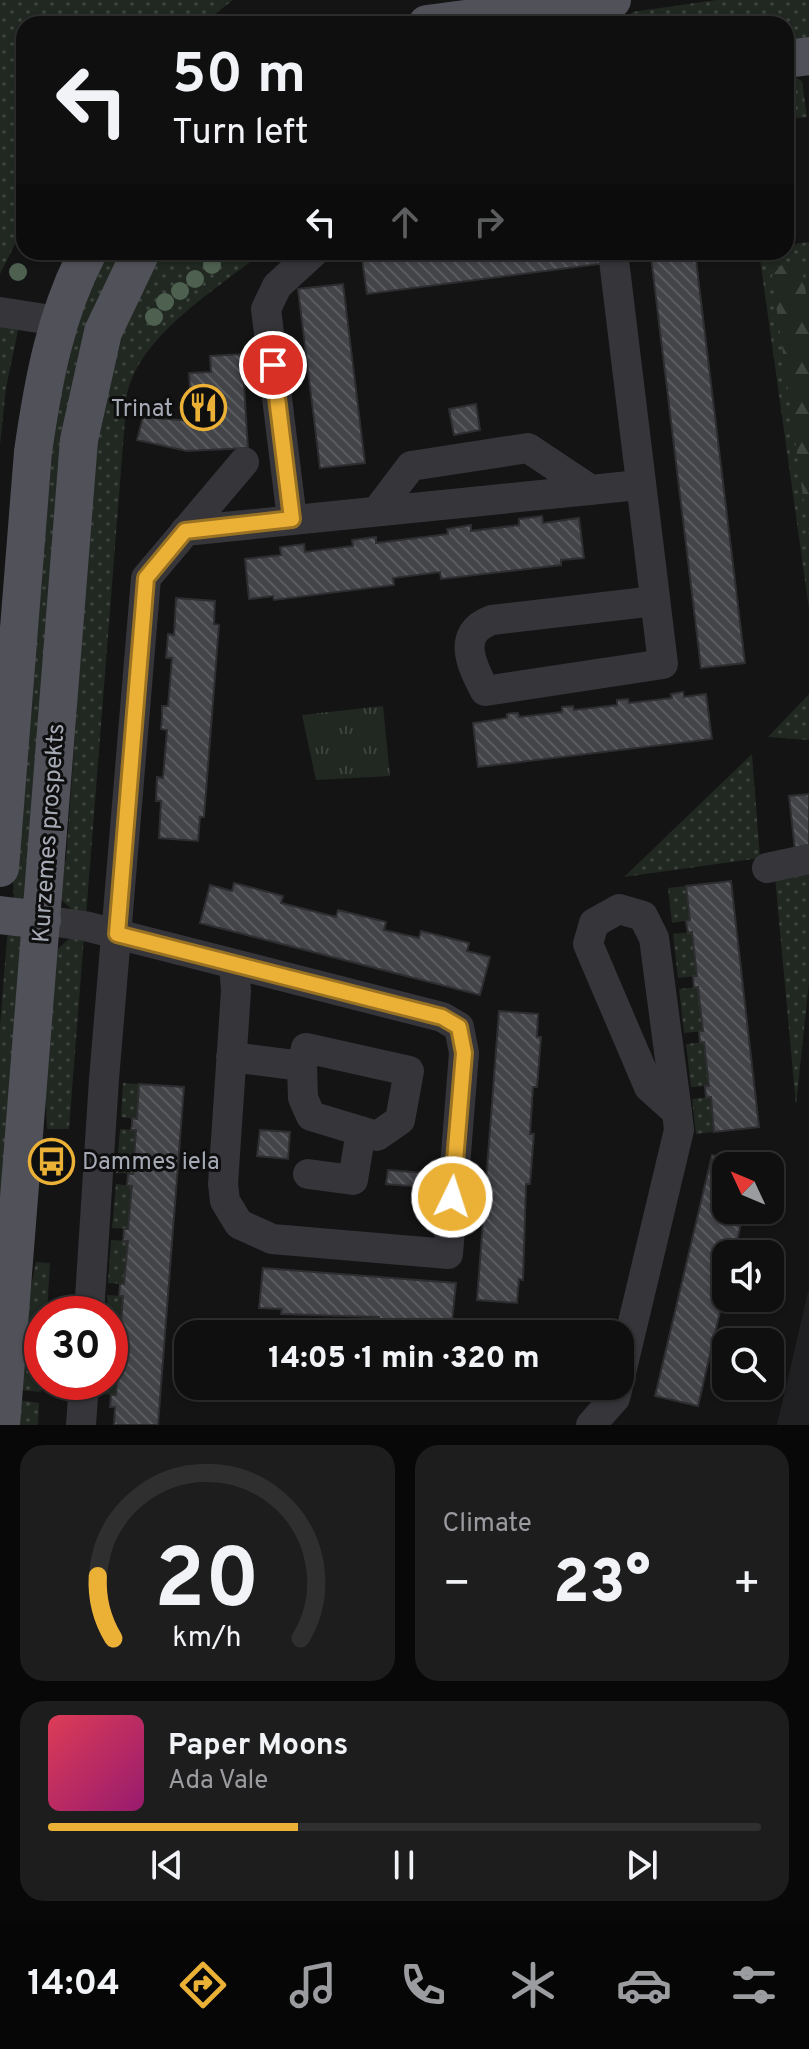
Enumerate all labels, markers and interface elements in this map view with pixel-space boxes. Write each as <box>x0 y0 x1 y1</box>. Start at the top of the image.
text: 50 m <box>172 42 306 112</box>
icon: left <box>40 48 144 152</box>
text: Turn left <box>172 111 309 157</box>
icon: left <box>299 200 343 244</box>
icon: ahead <box>383 200 427 244</box>
icon: right <box>467 200 511 244</box>
pin <box>239 331 307 399</box>
icon: arrive <box>251 343 295 387</box>
restaurant icon: Trinat <box>180 384 228 432</box>
place label: Trinat <box>111 395 173 425</box>
street label: Kurzemes prospekts <box>27 722 73 944</box>
bus stop icon: Dammes iela <box>27 1137 75 1185</box>
place label: Dammes iela <box>82 1148 220 1178</box>
north arrow <box>712 1152 784 1224</box>
map controls <box>712 1152 784 1400</box>
position arrow <box>410 1155 494 1239</box>
button: sound <box>712 1240 784 1312</box>
speed limit sign: 30 <box>24 1296 128 1400</box>
button: search <box>712 1328 784 1400</box>
text: 14:05 · 1 min · 320 m <box>268 1341 540 1378</box>
text: Climate <box>443 1508 532 1541</box>
text: 20 <box>154 1532 260 1637</box>
text: 23° <box>553 1548 651 1624</box>
text: − <box>443 1558 471 1614</box>
text: + <box>733 1558 761 1614</box>
text: km/h <box>173 1621 242 1657</box>
text: Paper Moons <box>168 1728 348 1765</box>
text: Ada Vale <box>168 1765 268 1798</box>
icon: previous <box>145 1843 189 1887</box>
icon: pause <box>382 1843 426 1887</box>
icon: next <box>620 1843 664 1887</box>
icon: directions <box>175 1957 231 2013</box>
icon: music <box>285 1957 341 2013</box>
icon: phone <box>395 1957 451 2013</box>
icon: climate <box>505 1957 561 2013</box>
icon: car <box>616 1957 672 2013</box>
icon: filters <box>726 1957 782 2013</box>
text: 14:04 <box>27 1962 120 2008</box>

